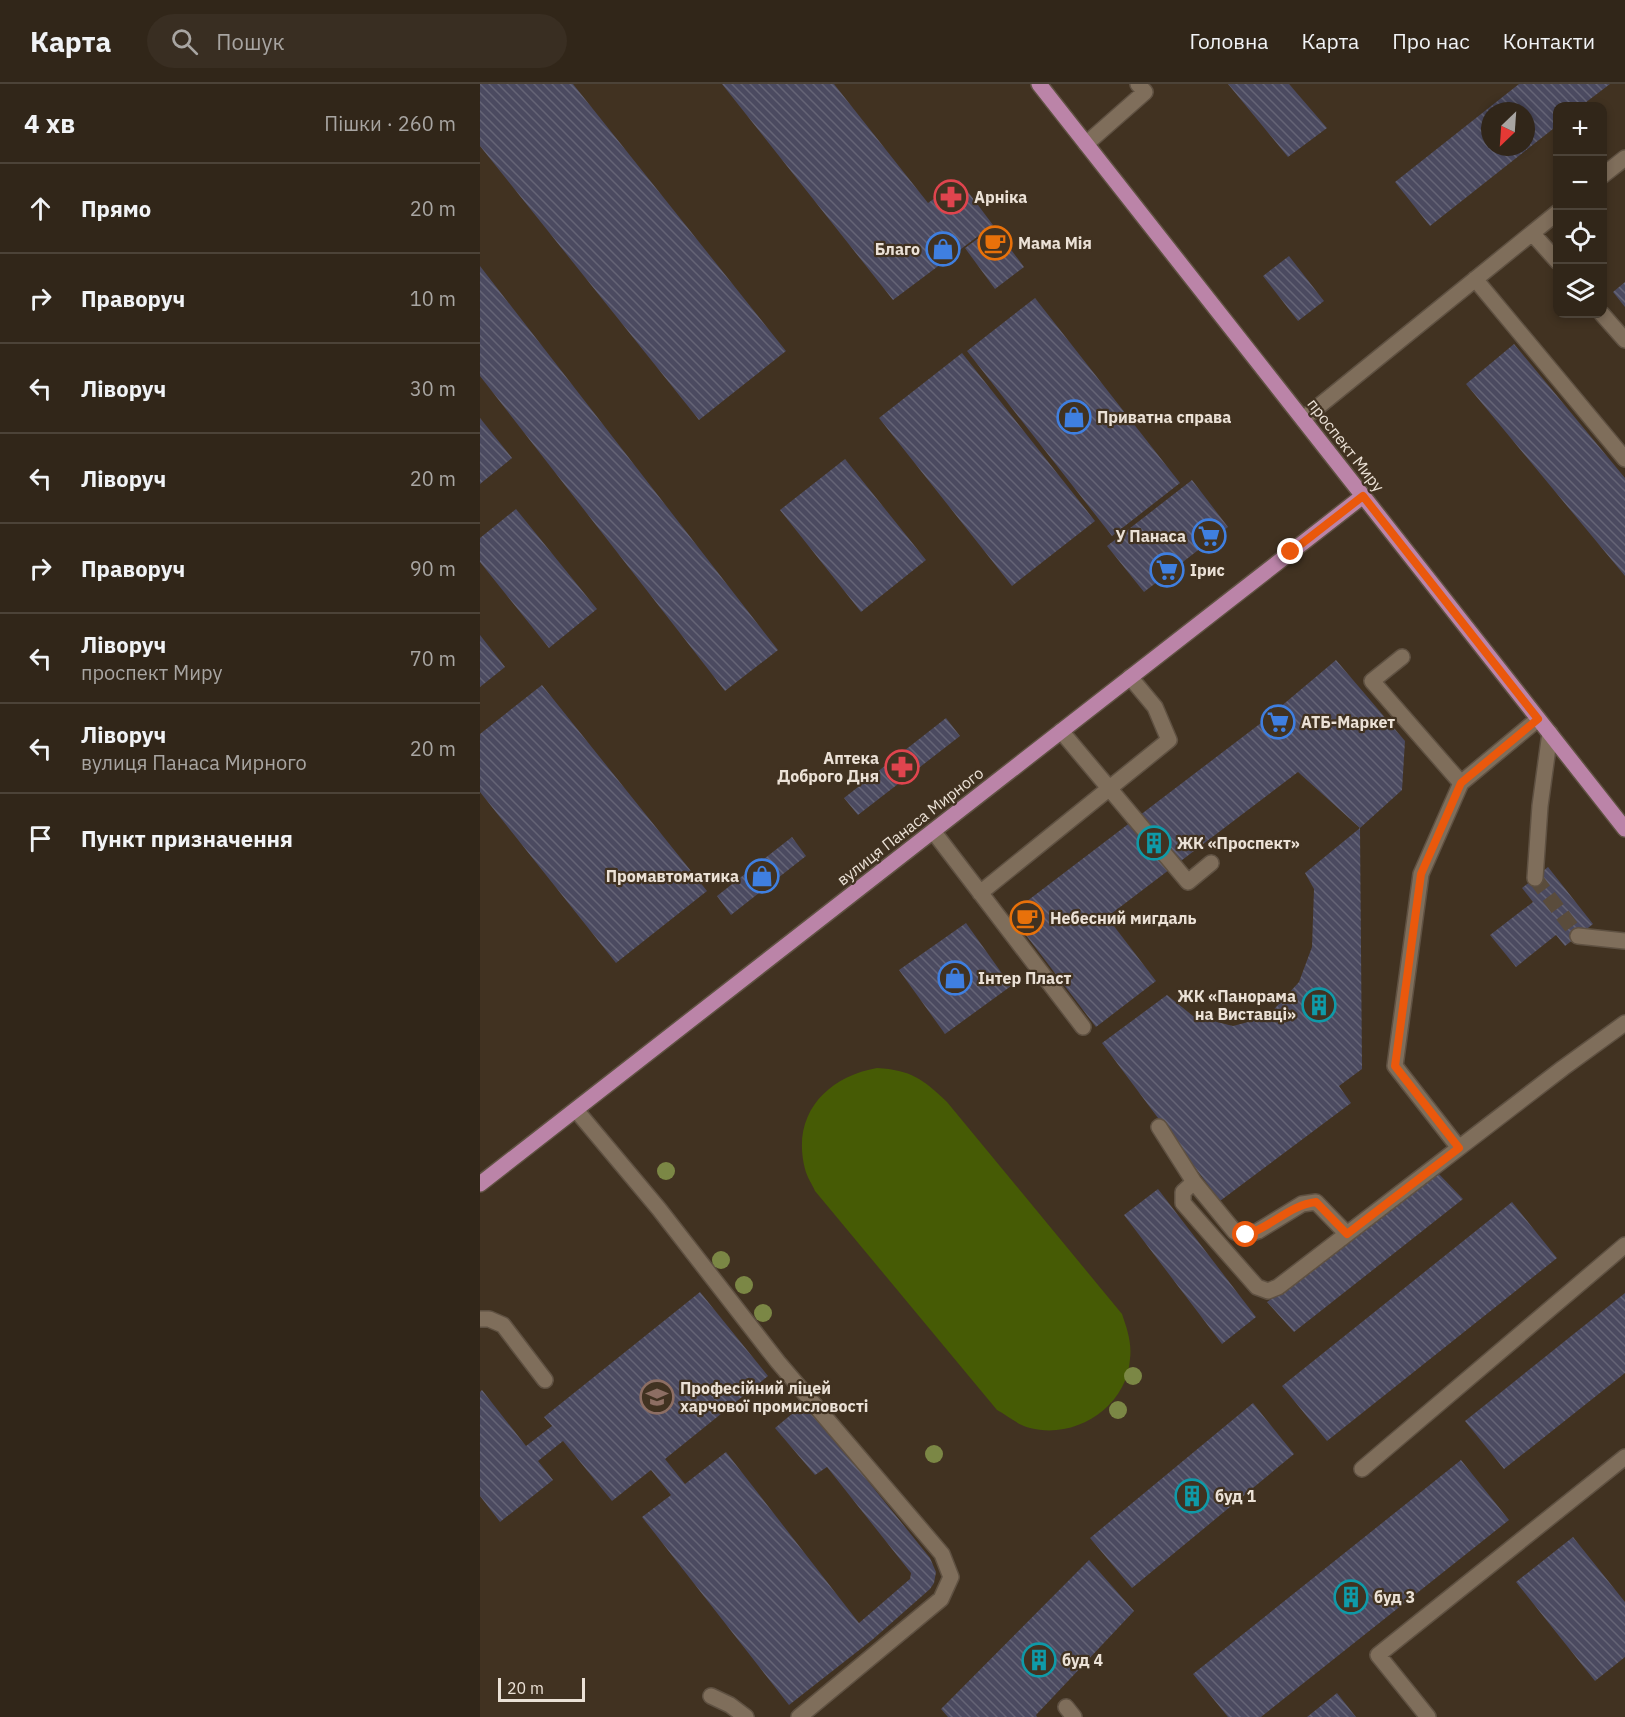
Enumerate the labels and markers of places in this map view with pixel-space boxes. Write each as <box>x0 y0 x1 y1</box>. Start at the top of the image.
pharmacy icon: Арніка <box>933 179 969 215</box>
place label: Арніка <box>974 187 1027 207</box>
cafe icon: Мама Мія <box>977 225 1013 261</box>
shop icon: Благо <box>925 231 961 267</box>
place label: Мама Мія <box>1018 233 1092 253</box>
place label: Благо <box>875 239 920 259</box>
shop icon: Приватна справа <box>1056 399 1092 435</box>
place label: Приватна справа <box>1097 407 1231 427</box>
supermarket icon: У Панаса <box>1191 518 1227 554</box>
place label: У Панаса <box>1115 526 1186 546</box>
supermarket icon: Ірис <box>1149 552 1185 588</box>
place label: Ірис <box>1190 560 1225 580</box>
supermarket icon: АТБ-Маркет <box>1260 704 1296 740</box>
place label: АТБ-Маркет <box>1301 712 1395 732</box>
place label: Аптека Доброго Дня <box>777 748 879 786</box>
pharmacy icon: Аптека Доброго Дня <box>884 749 920 785</box>
building icon: ЖК «Проспект» <box>1136 825 1172 861</box>
place label: ЖК «Проспект» <box>1177 833 1300 853</box>
shop icon: Промавтоматика <box>744 858 780 894</box>
place label: Промавтоматика <box>606 866 739 886</box>
cafe icon: Небесний мигдаль <box>1009 900 1045 936</box>
place label: Небесний мигдаль <box>1050 908 1196 928</box>
shop icon: Інтер Пласт <box>937 960 973 996</box>
place label: Інтер Пласт <box>978 968 1072 988</box>
place label: ЖК «Панорама на Виставці» <box>1178 986 1296 1024</box>
building icon: ЖК «Панорама на Виставці» <box>1301 987 1337 1023</box>
place label: Професійний ліцей харчової промисловості <box>680 1378 868 1416</box>
school or university icon: Професійний ліцей харчової промисловості <box>639 1379 675 1415</box>
building icon: буд 1 <box>1174 1478 1210 1514</box>
place label: буд 1 <box>1215 1486 1256 1506</box>
building icon: буд 3 <box>1333 1579 1369 1615</box>
place label: буд 3 <box>1374 1587 1415 1607</box>
building icon: буд 4 <box>1021 1642 1057 1678</box>
place label: буд 4 <box>1062 1650 1103 1670</box>

